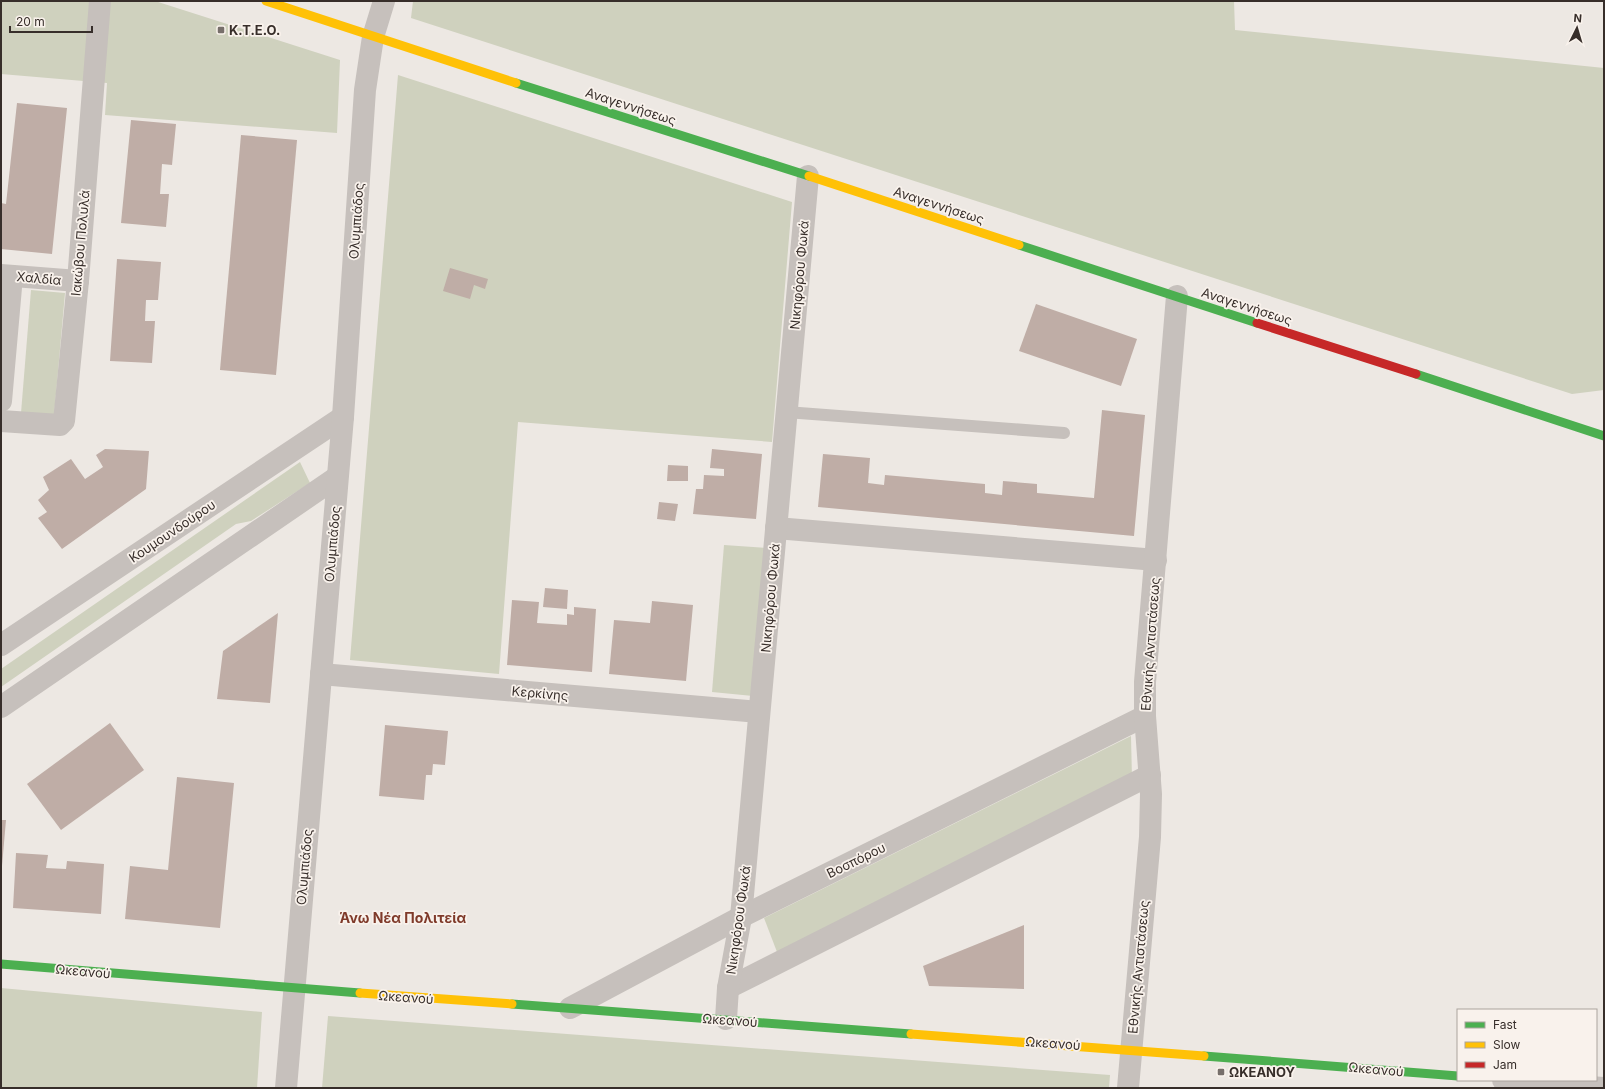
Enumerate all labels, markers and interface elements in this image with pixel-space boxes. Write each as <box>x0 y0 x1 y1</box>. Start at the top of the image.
scale bar <box>10 8 92 34</box>
north arrow <box>1557 8 1597 48</box>
text: N <box>1573 11 1583 25</box>
text: 20 m <box>16 14 45 29</box>
place label: K.T.E.O. <box>229 22 280 38</box>
marker: K.T.E.O. <box>216 25 226 35</box>
street label: Αναγεννήσεως <box>584 84 678 128</box>
street label: Ολυμπιάδος <box>345 182 367 260</box>
street label: Αναγεννήσεως <box>892 183 986 227</box>
street label: Ιακώβου Πολυλά <box>67 189 93 297</box>
street label: Νικηφόρου Φωκά <box>786 219 812 330</box>
street label: Χαλδία <box>16 268 62 288</box>
street label: Αναγεννήσεως <box>1200 284 1294 328</box>
street label: Κουμουνδούρου <box>126 496 218 566</box>
street label: Ολυμπιάδος <box>321 505 343 583</box>
street label: Νικηφόρου Φωκά <box>757 542 783 653</box>
street label: Εθνικής Αντιστάσεως <box>1137 577 1163 711</box>
street label: Κερκίνης <box>511 683 569 703</box>
street label: Ολυμπιάδος <box>293 828 315 906</box>
street label: Βοσπόρου <box>824 839 888 881</box>
street label: Νικηφόρου Φωκά <box>722 864 754 975</box>
street label: Εθνικής Αντιστάσεως <box>1124 900 1152 1034</box>
district label: Άνω Νέα Πολιτεία <box>340 909 467 926</box>
street label: Ωκεανού <box>55 961 111 981</box>
street label: Ωκεανού <box>378 987 434 1007</box>
legend <box>1457 1009 1597 1081</box>
street label: Ωκεανού <box>702 1010 758 1030</box>
text: Fast <box>1493 1017 1517 1032</box>
street label: Ωκεανού <box>1025 1033 1081 1053</box>
text: Slow <box>1493 1037 1521 1052</box>
text: Jam <box>1493 1057 1517 1072</box>
street label: Ωκεανού <box>1348 1059 1404 1079</box>
place label: ΩΚΕΑΝΟΥ <box>1229 1064 1295 1080</box>
marker: ΩΚΕΑΝΟΥ <box>1216 1067 1226 1077</box>

